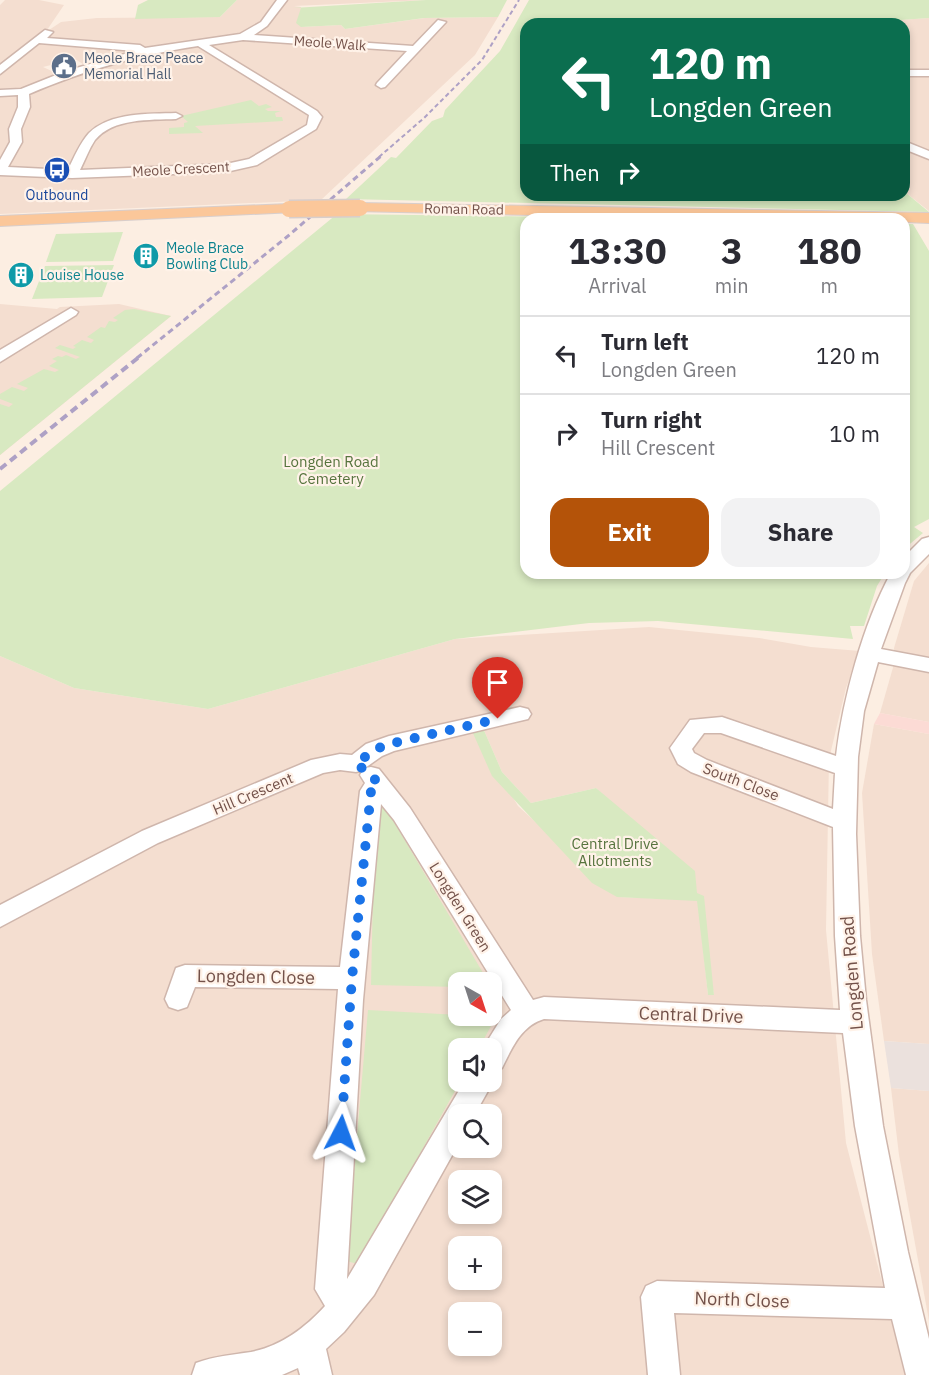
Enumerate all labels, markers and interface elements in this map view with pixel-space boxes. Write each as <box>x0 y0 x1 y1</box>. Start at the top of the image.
street label: Meole Walk <box>293 31 367 55</box>
text: 120 m <box>649 36 772 91</box>
icon: left <box>550 42 628 120</box>
place label: Meole Brace Peace Memorial Hall <box>84 49 204 83</box>
public building icon: Meole Brace Peace Memorial Hall <box>49 51 79 81</box>
text: Longden Green <box>649 89 833 124</box>
bus stop icon: Outbound <box>42 155 72 185</box>
icon: right <box>612 156 645 189</box>
street label: Meole Crescent <box>132 157 230 181</box>
text: Then <box>550 158 600 187</box>
place label: Outbound <box>26 186 88 204</box>
street label: Roman Road <box>424 199 504 219</box>
text: 13:30 <box>568 227 667 274</box>
text: 3 <box>721 227 743 274</box>
text: 180 <box>797 227 862 274</box>
place label: Meole Brace Bowling Club <box>166 239 248 273</box>
building icon: Meole Brace Bowling Club <box>131 241 161 271</box>
building icon: Louise House <box>6 260 36 290</box>
place label: Louise House <box>40 266 124 284</box>
text: Arrival <box>588 272 647 299</box>
text: min <box>715 272 749 299</box>
text: m <box>821 272 838 299</box>
text: Turn left <box>601 327 689 356</box>
icon: left <box>550 339 583 372</box>
text: 120 m <box>816 341 880 370</box>
text: Longden Green <box>601 356 737 383</box>
text: Turn right <box>601 405 702 434</box>
icon: right <box>550 417 583 450</box>
text: 10 m <box>829 419 880 448</box>
text: Hill Crescent <box>601 434 715 461</box>
park label: Longden Road Cemetery <box>283 452 379 488</box>
button: Exit <box>550 498 709 567</box>
button: Share <box>721 498 880 567</box>
pin <box>472 657 523 719</box>
icon: arrive <box>481 666 514 699</box>
street label: South Close <box>700 758 782 805</box>
street label: Hill Crescent <box>210 768 296 819</box>
park label: Central Drive Allotments <box>571 834 659 870</box>
street label: Longden Green <box>425 858 495 955</box>
street label: Longden Road <box>835 915 868 1031</box>
street label: Longden Close <box>197 964 315 989</box>
north arrow <box>448 972 502 1026</box>
map controls <box>448 972 502 1356</box>
street label: Central Drive <box>638 1001 744 1028</box>
button: sound <box>448 1038 502 1092</box>
position arrow <box>309 1101 373 1165</box>
button: search <box>448 1104 502 1158</box>
button: layers <box>448 1170 502 1224</box>
button: + <box>448 1236 502 1290</box>
street label: North Close <box>694 1286 790 1313</box>
button: − <box>448 1302 502 1356</box>

